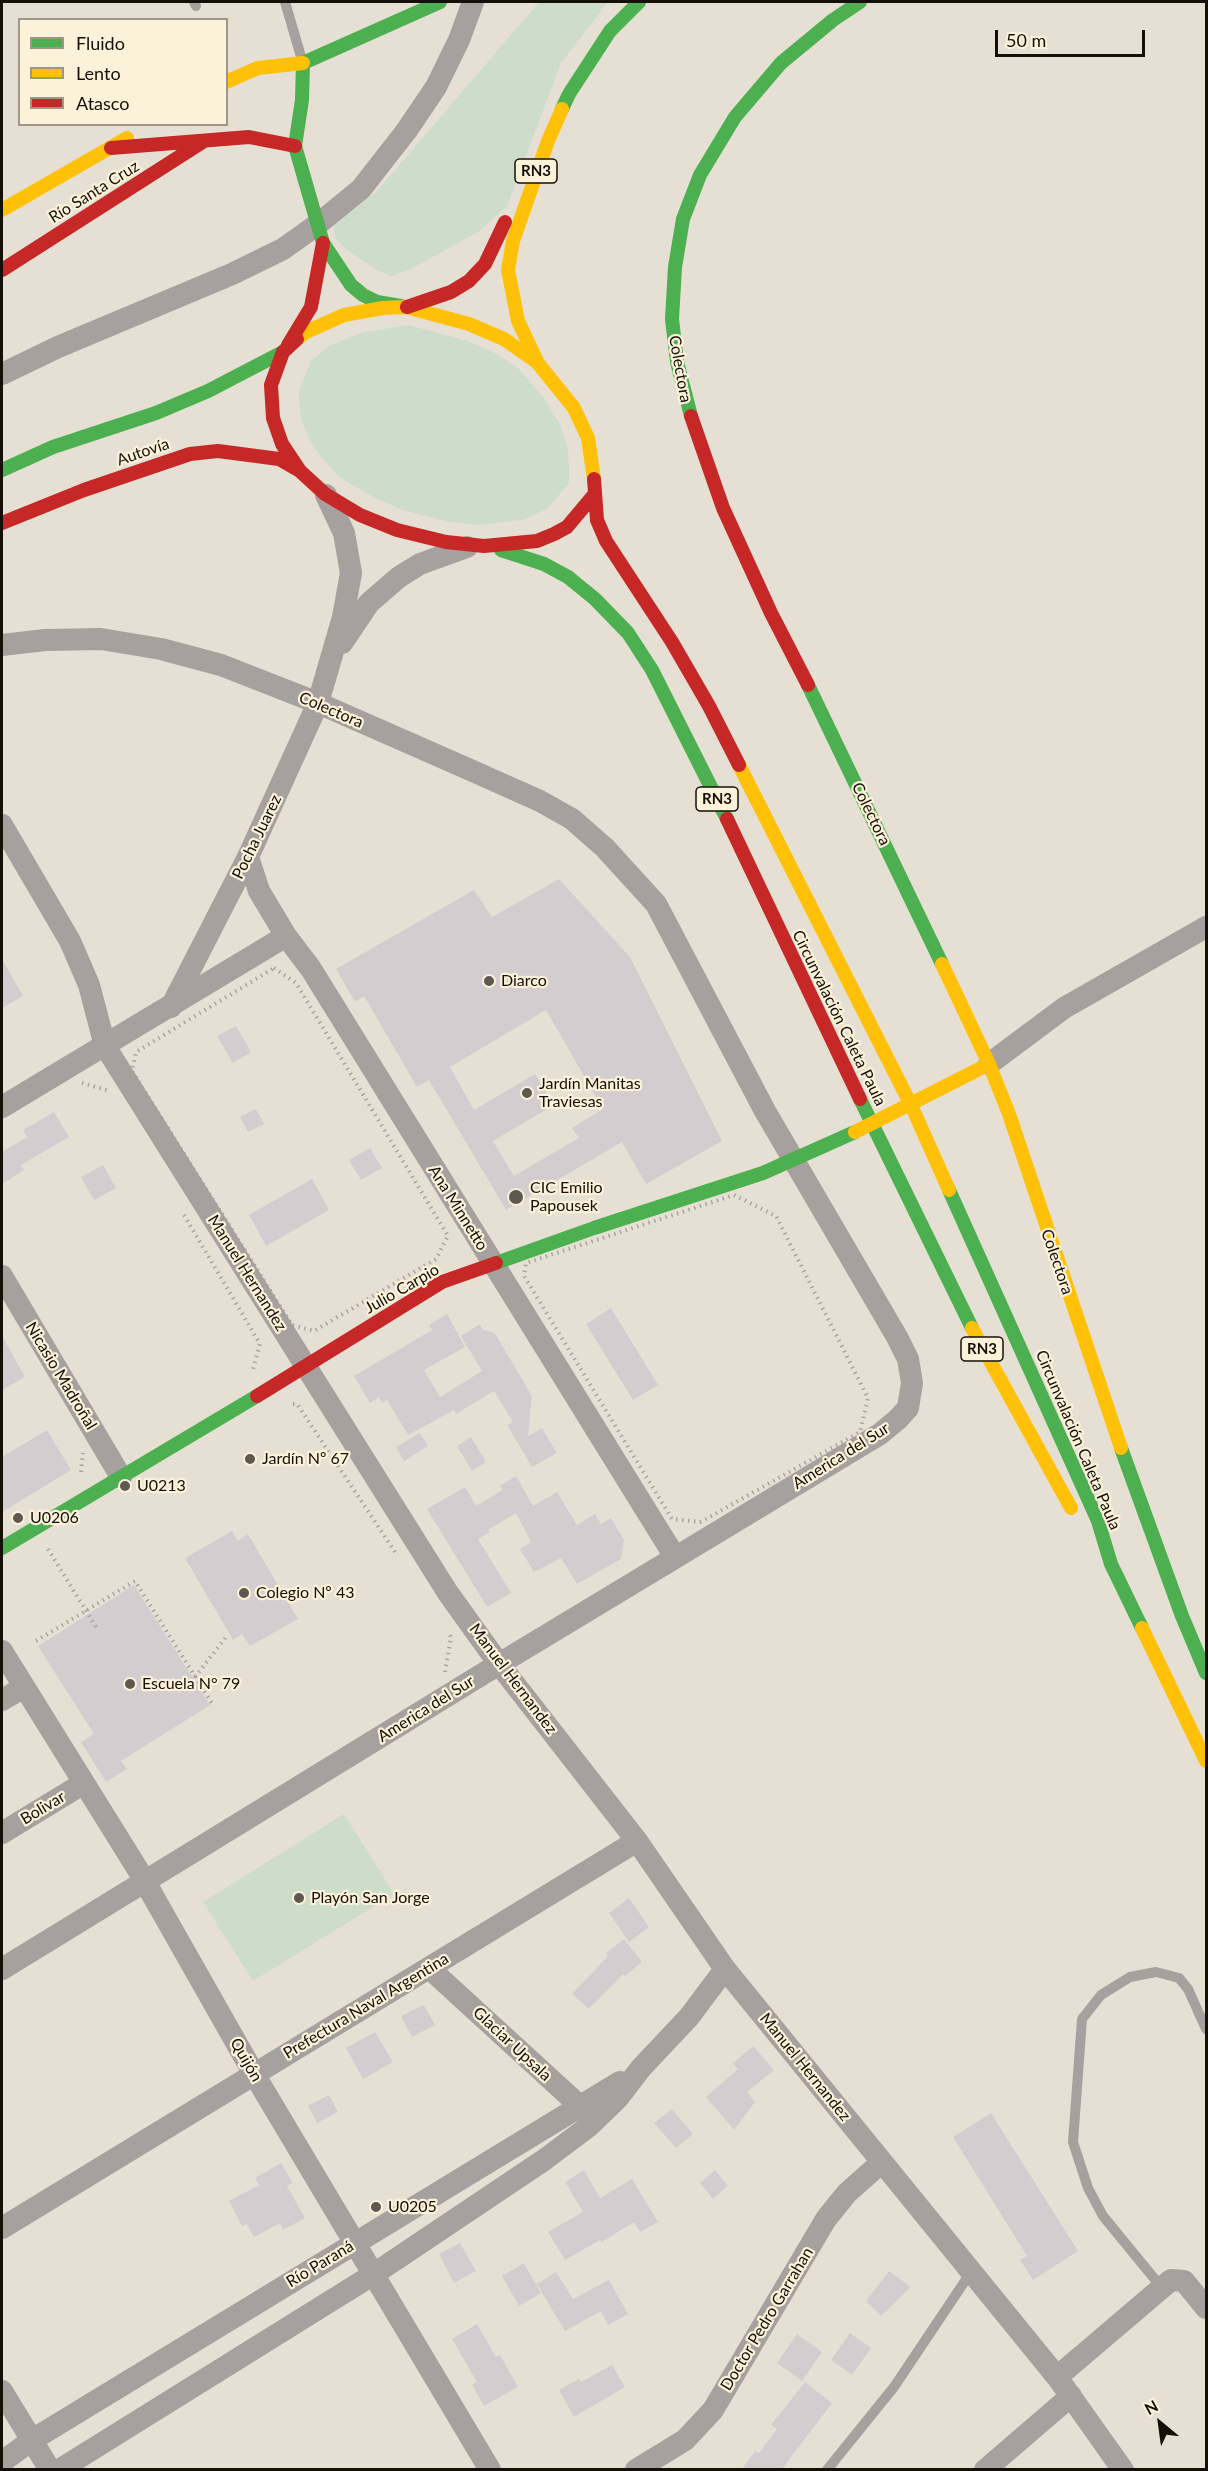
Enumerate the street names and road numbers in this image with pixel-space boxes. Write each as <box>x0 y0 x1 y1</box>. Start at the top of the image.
street label: Río Santa Cruz <box>45 157 143 227</box>
road number: RN3 <box>515 159 557 183</box>
street label: Colectora <box>665 334 695 404</box>
street label: Autovía <box>114 434 172 470</box>
street label: Colectora <box>296 688 366 732</box>
street label: Colectora <box>847 779 895 849</box>
road number: RN3 <box>696 787 738 811</box>
street label: Pocha Juarez <box>228 792 286 882</box>
street label: Circunvalación Caleta Paula <box>788 927 890 1109</box>
street label: Ana Minnetto <box>424 1162 492 1254</box>
street label: Manuel Hernandez <box>204 1211 290 1335</box>
street label: Colectora <box>1037 1227 1077 1297</box>
street label: Julio Carpio <box>361 1260 443 1318</box>
street label: Nicasio Madroñal <box>21 1319 101 1433</box>
road number: RN3 <box>961 1337 1003 1361</box>
street label: Circunvalación Caleta Paula <box>1031 1347 1125 1533</box>
street label: America del Sur <box>789 1419 893 1493</box>
street label: Manuel Hernandez <box>465 1620 561 1738</box>
street label: America del Sur <box>374 1672 478 1746</box>
street label: Bolivar <box>17 1787 69 1829</box>
street label: Prefectura Naval Argentina <box>280 1949 452 2063</box>
street label: Glaciar Upsala <box>469 2003 555 2085</box>
street label: Manuel Hernandez <box>756 2009 854 2125</box>
street label: Quijón <box>226 2035 266 2085</box>
street label: Río Paraná <box>283 2237 357 2291</box>
street label: Doctor Pedro Garrahan <box>717 2244 817 2394</box>

